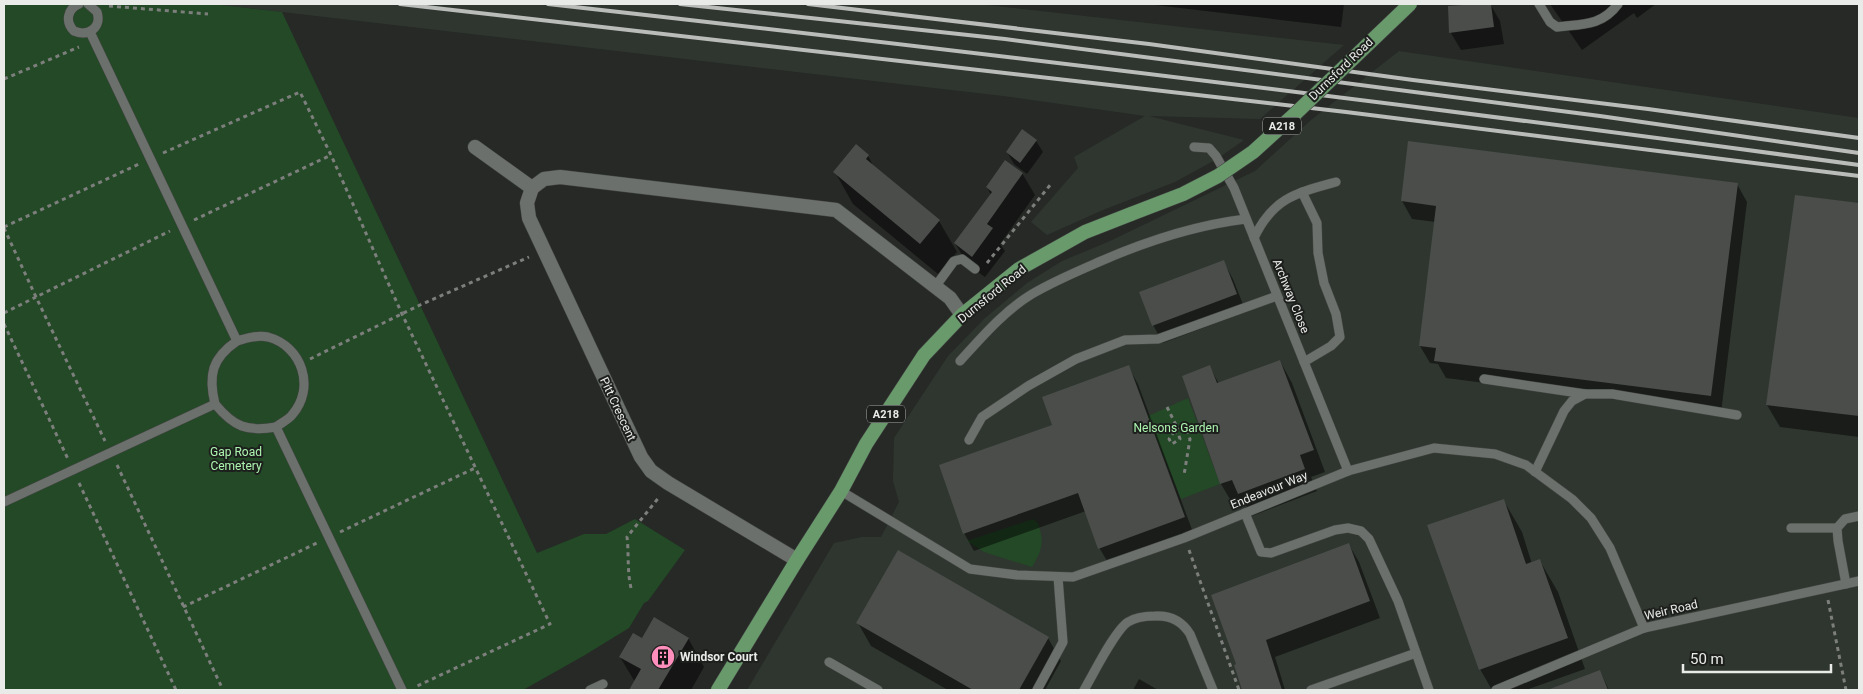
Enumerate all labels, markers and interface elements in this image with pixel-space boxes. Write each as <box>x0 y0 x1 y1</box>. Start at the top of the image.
street label: Durnsford Road <box>1306 35 1376 103</box>
road number: A218 <box>1263 118 1301 134</box>
street label: Archway Close <box>1270 257 1312 335</box>
street label: Durnsford Road <box>955 262 1029 326</box>
street label: Pitt Crescent <box>597 375 639 443</box>
road number: A218 <box>867 406 905 422</box>
park label: Nelsons Garden <box>1133 421 1219 435</box>
park label: Gap Road Cemetery <box>210 445 262 473</box>
street label: Endeavour Way <box>1228 468 1310 512</box>
street label: Weir Road <box>1643 597 1699 623</box>
scale bar <box>1683 642 1830 674</box>
building icon: Windsor Court <box>650 644 676 670</box>
place label: Windsor Court <box>680 650 758 664</box>
text: 50 m <box>1690 650 1724 668</box>

